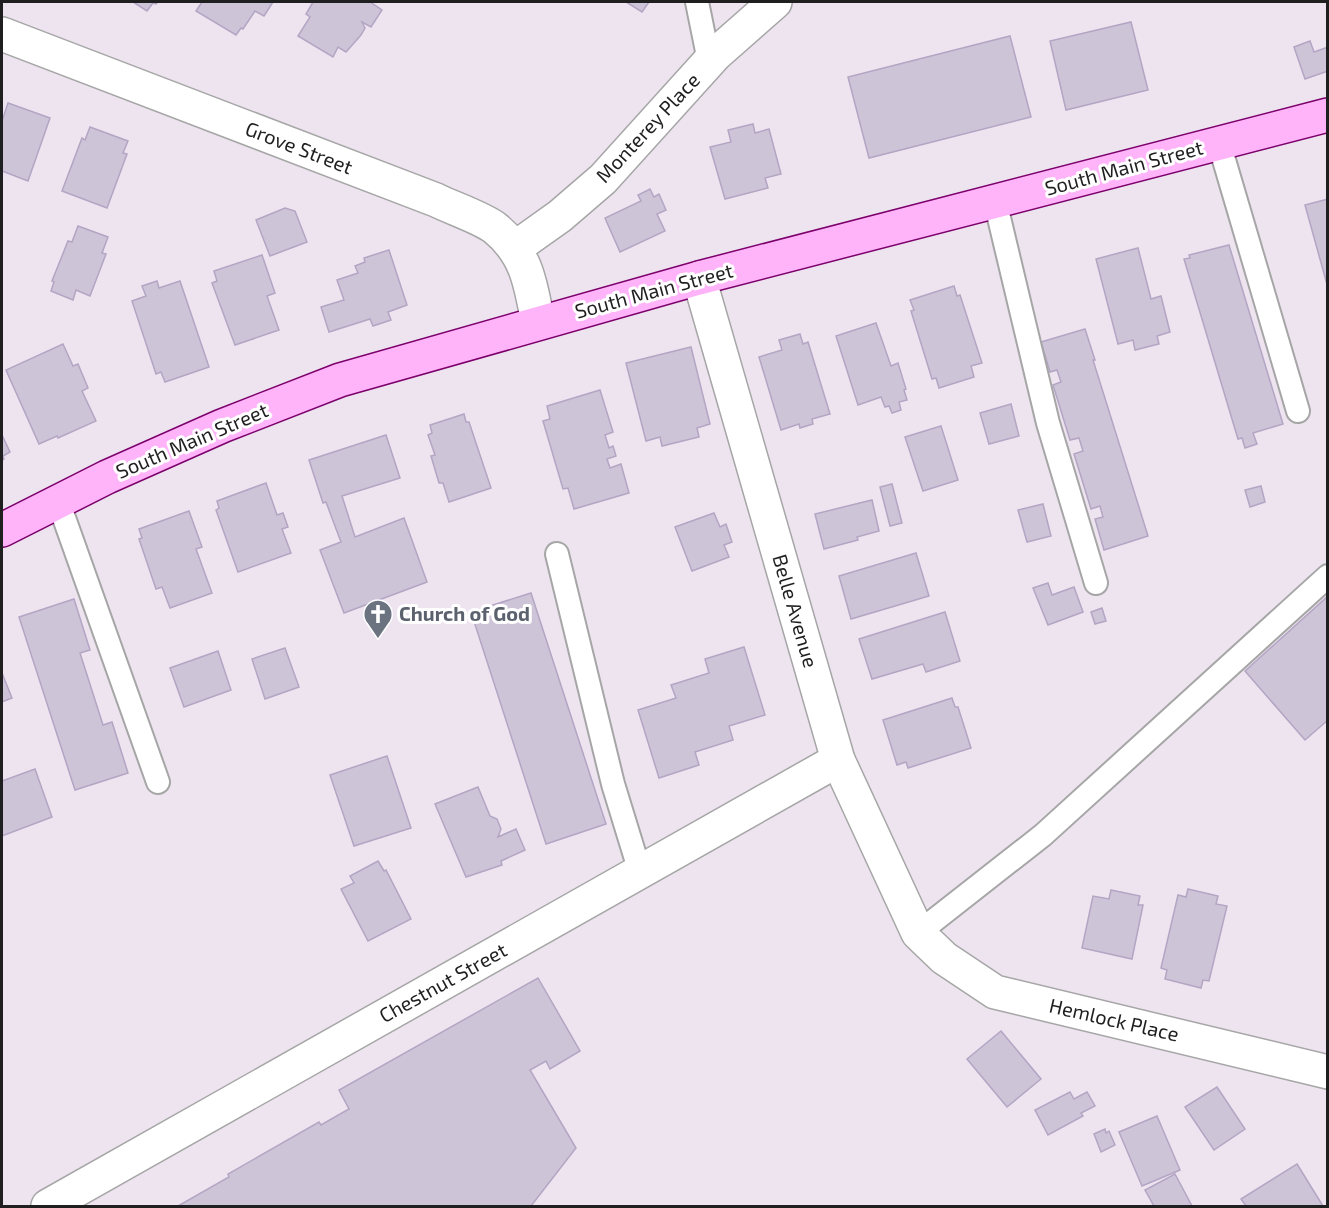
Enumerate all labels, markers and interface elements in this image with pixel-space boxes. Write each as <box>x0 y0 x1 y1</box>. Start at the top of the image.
street label: Monterey Place <box>590 68 704 187</box>
street label: Grove Street <box>242 116 357 179</box>
street label: South Main Street <box>1042 134 1206 200</box>
street label: South Main Street <box>572 257 736 323</box>
street label: South Main Street <box>112 397 272 483</box>
street label: Belle Avenue <box>768 551 824 670</box>
church icon: Church of God <box>362 598 394 640</box>
place label: Church of God <box>399 601 530 625</box>
street label: Chestnut Street <box>374 937 511 1027</box>
street label: Hemlock Place <box>1047 992 1181 1046</box>

